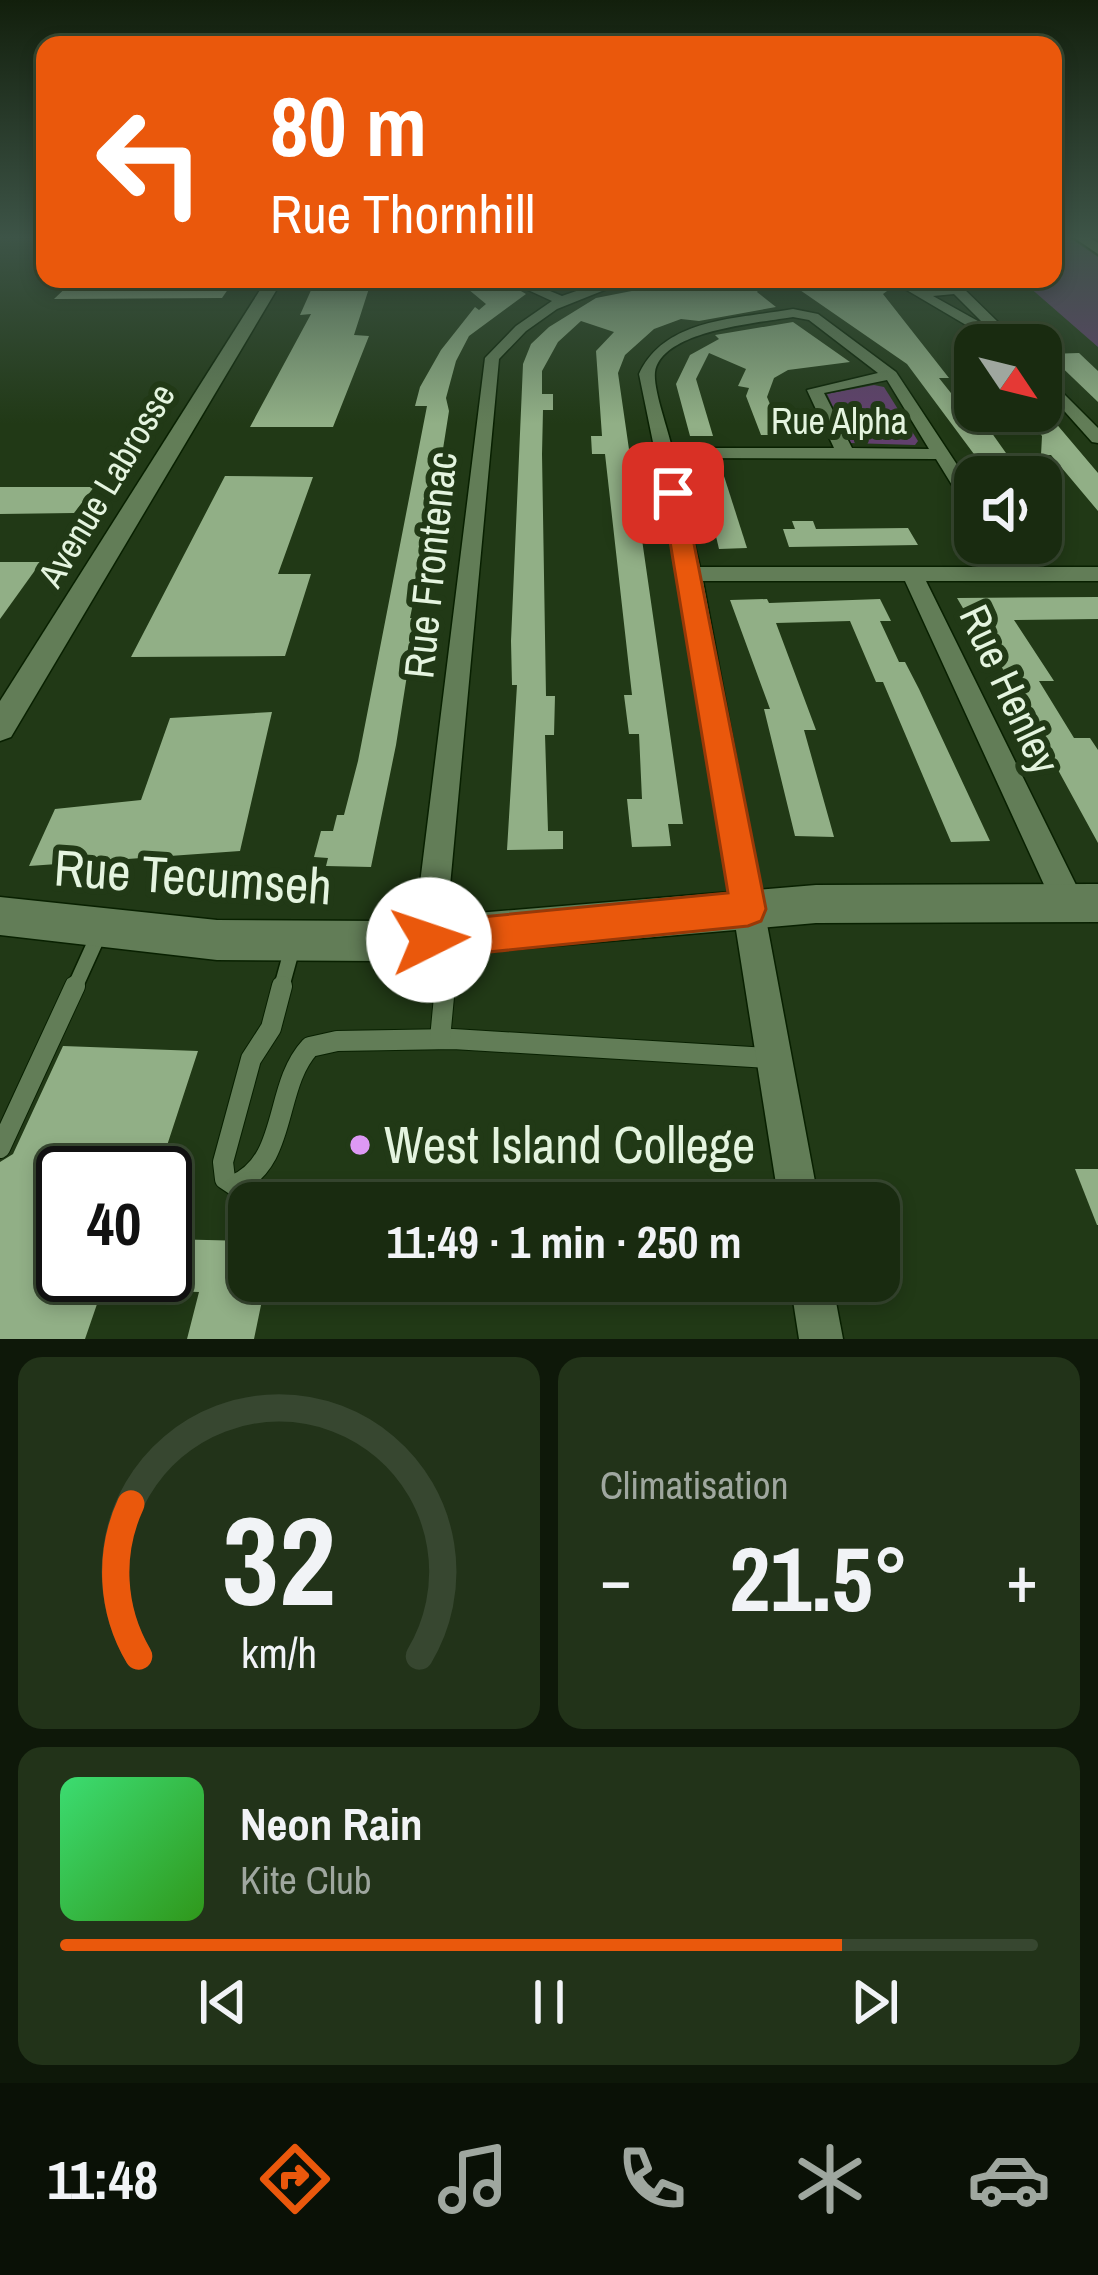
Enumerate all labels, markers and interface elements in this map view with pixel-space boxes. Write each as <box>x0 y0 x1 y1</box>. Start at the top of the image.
text: 80 m <box>270 69 427 182</box>
icon: left <box>72 84 228 240</box>
text: Rue Thornhill <box>270 177 535 250</box>
north arrow <box>954 324 1062 432</box>
map controls <box>954 324 1062 564</box>
street label: Avenue Labrosse <box>26 374 186 596</box>
street label: Rue Alpha <box>771 397 907 445</box>
pin <box>622 442 724 544</box>
street label: Rue Frontenac <box>390 449 470 681</box>
button: sound <box>954 456 1062 564</box>
icon: arrive <box>640 460 706 526</box>
street label: Rue Henley <box>947 596 1073 782</box>
street label: Rue Tecumseh <box>52 832 334 921</box>
position arrow <box>366 877 492 1003</box>
place label: West Island College <box>384 1110 755 1179</box>
marker: West Island College <box>347 1132 373 1158</box>
speed limit sign: 40 <box>36 1146 192 1302</box>
text: 11:49 · 1 min · 250 m <box>387 1211 741 1272</box>
text: Climatisation <box>600 1459 788 1511</box>
text: 32 <box>222 1476 336 1644</box>
text: 21.5° <box>729 1518 909 1639</box>
text: − <box>600 1534 632 1623</box>
text: + <box>1006 1534 1038 1623</box>
text: km/h <box>241 1624 317 1681</box>
text: Neon Rain <box>240 1793 422 1854</box>
text: Kite Club <box>240 1854 372 1906</box>
icon: previous <box>190 1969 256 2035</box>
icon: pause <box>516 1969 582 2035</box>
icon: next <box>842 1969 908 2035</box>
icon: directions <box>253 2137 337 2221</box>
icon: music <box>431 2137 515 2221</box>
icon: phone <box>610 2137 694 2221</box>
icon: climate <box>788 2137 872 2221</box>
icon: car <box>967 2137 1051 2221</box>
text: 11:48 <box>47 2143 158 2216</box>

